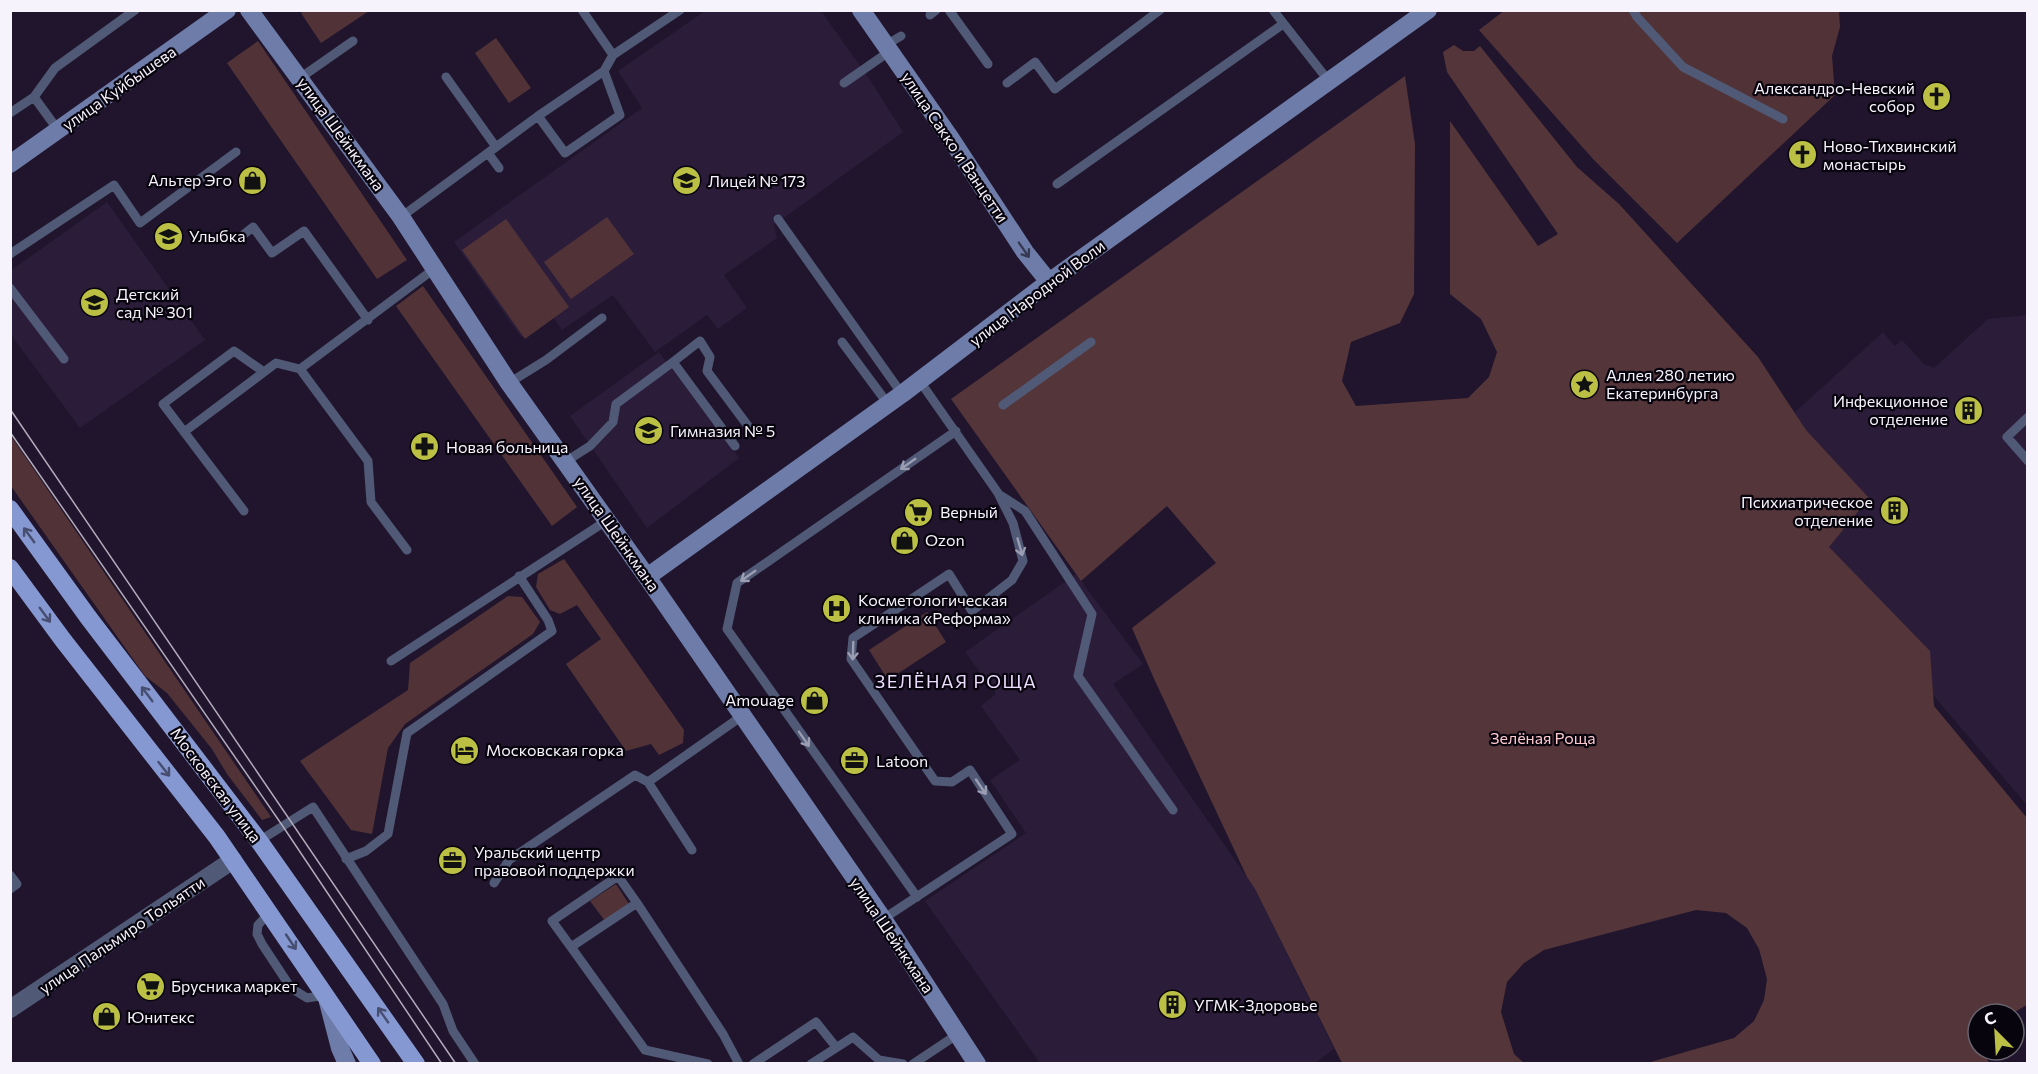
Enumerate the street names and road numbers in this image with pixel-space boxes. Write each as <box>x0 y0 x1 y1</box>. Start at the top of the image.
street label: улица Куйбышева <box>58 41 179 134</box>
street label: улица Сакко и Ванцетти <box>898 68 1013 226</box>
street label: улица Шейнкмана <box>294 73 389 194</box>
street label: улица Народной Воли <box>965 236 1108 350</box>
street label: улица Шейнкмана <box>571 473 664 595</box>
street label: Московская улица <box>167 723 266 846</box>
street label: улица Пальмиро Тольятти <box>35 872 208 997</box>
street label: улица Шейнкмана <box>847 873 938 996</box>

